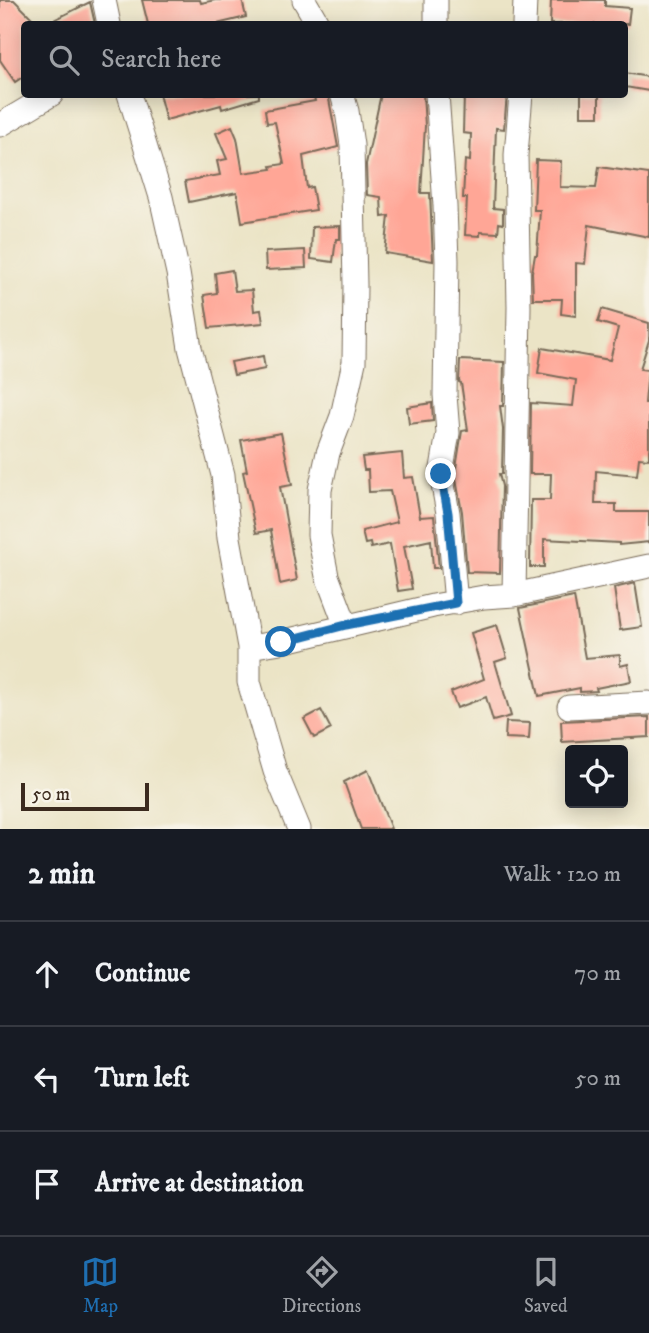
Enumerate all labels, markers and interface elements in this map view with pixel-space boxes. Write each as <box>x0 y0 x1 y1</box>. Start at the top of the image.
search box <box>21 21 628 98</box>
icon: search <box>45 41 83 79</box>
text: Search here <box>101 43 221 76</box>
route end <box>425 458 456 489</box>
route start <box>265 626 296 657</box>
map controls <box>565 745 628 808</box>
button: locate <box>565 745 628 808</box>
scale bar <box>21 780 149 812</box>
text: 50 m <box>32 783 70 806</box>
text: 2 min <box>28 856 95 893</box>
text: Walk · 120 m <box>503 860 621 889</box>
icon: ahead <box>28 955 66 993</box>
text: Continue <box>95 957 190 990</box>
text: 70 m <box>574 959 621 988</box>
icon: left <box>28 1060 66 1098</box>
text: Turn left <box>95 1062 189 1095</box>
text: 50 m <box>575 1064 621 1093</box>
icon: arrive <box>28 1165 66 1203</box>
text: Arrive at destination <box>95 1167 304 1200</box>
tab: Map <box>81 1253 119 1318</box>
tab: Directions <box>282 1253 361 1318</box>
tab: Saved <box>524 1253 568 1318</box>

